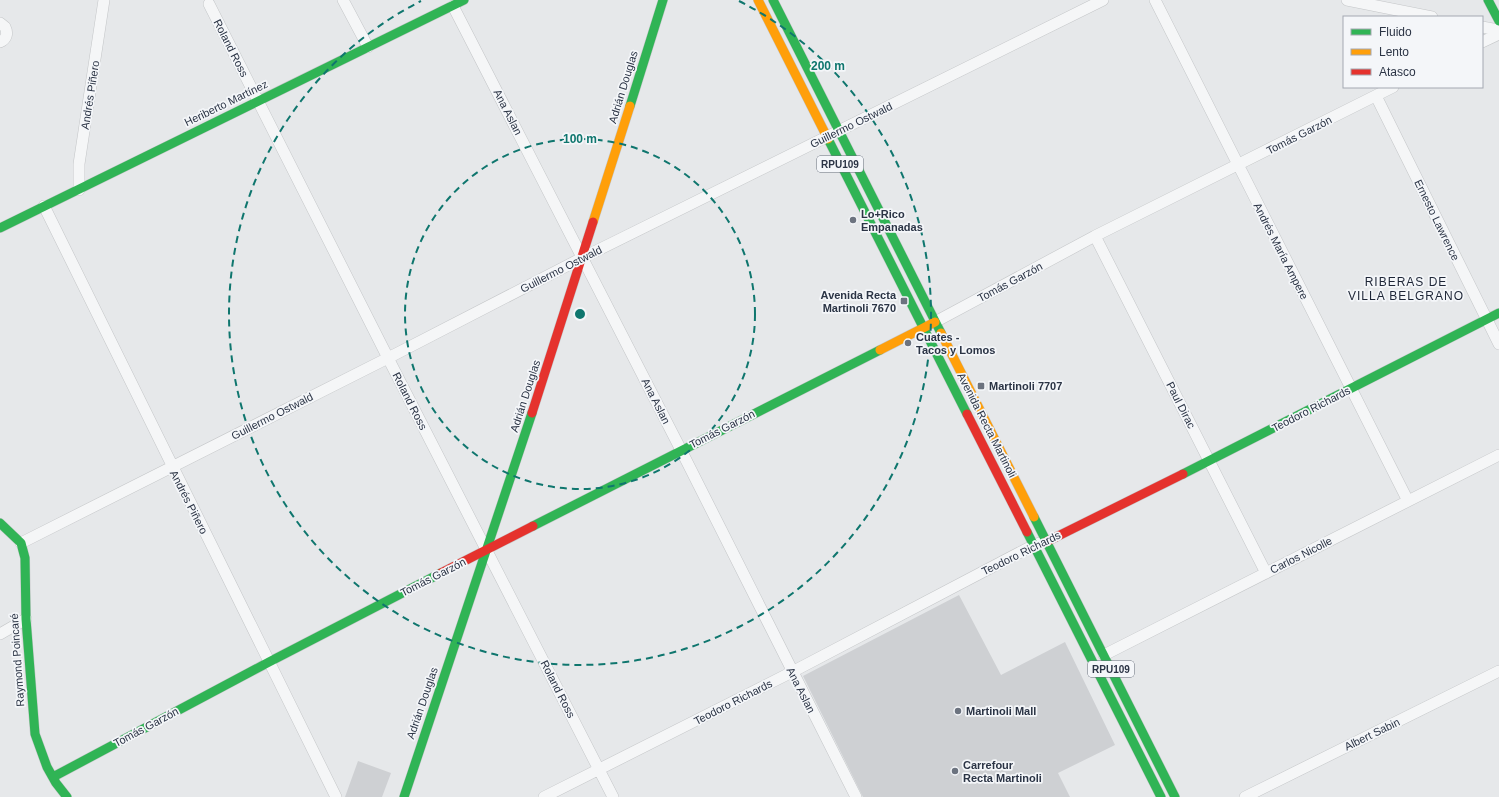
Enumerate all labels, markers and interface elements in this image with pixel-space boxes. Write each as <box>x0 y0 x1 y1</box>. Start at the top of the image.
legend <box>1343 16 1483 88</box>
street label: Roland Ross <box>211 17 251 79</box>
text: Fluido <box>1379 25 1412 39</box>
text: Lento <box>1379 45 1409 59</box>
street label: Adrián Douglas <box>606 49 640 125</box>
text: 200 m <box>811 59 845 73</box>
street label: Andrés Piñero <box>79 60 101 130</box>
text: Atasco <box>1379 65 1416 79</box>
street label: Heriberto Martínez <box>182 78 270 128</box>
street label: Ana Aslan <box>491 87 525 137</box>
street label: Guillermo Ostwald <box>808 100 894 150</box>
street label: Tomás Garzón <box>1264 113 1334 157</box>
text: 100 m <box>563 132 597 146</box>
road number: RPU109 <box>817 156 863 172</box>
street label: Ernesto Lawrence <box>1412 178 1462 262</box>
street label: Andrés María Ampere <box>1251 201 1311 301</box>
place label: Lo+Rico Empanadas <box>861 208 923 233</box>
marker: Lo+Rico Empanadas <box>848 215 858 225</box>
street label: Guillermo Ostwald <box>518 243 604 295</box>
street label: Tomás Garzón <box>976 260 1044 304</box>
district label: RIBERAS DE VILLA BELGRANO <box>1348 275 1464 303</box>
place label: Avenida Recta Martinoli 7670 <box>821 289 897 314</box>
marker: Avenida Recta Martinoli 7670 <box>899 296 909 306</box>
centre of rings <box>573 307 587 321</box>
place label: Cuates - Tacos y Lomos <box>916 331 995 356</box>
marker: Cuates - Tacos y Lomos <box>903 338 913 348</box>
street label: Adrián Douglas <box>508 358 542 434</box>
street label: Roland Ross <box>390 370 430 432</box>
street label: Avenida Recta Martinoli <box>955 371 1019 479</box>
street label: Ana Aslan <box>639 376 673 426</box>
place label: Martinoli 7707 <box>989 380 1062 392</box>
street label: Paul Dirac <box>1164 380 1198 431</box>
marker: Martinoli 7707 <box>976 381 986 391</box>
street label: Teodoro Richards <box>1270 384 1353 434</box>
street label: Guillermo Ostwald <box>229 390 315 442</box>
street label: Tomás Garzón <box>687 407 757 451</box>
street label: Andrés Piñero <box>168 468 210 536</box>
street label: Teodoro Richards <box>980 528 1063 577</box>
street label: Carlos Nicolle <box>1268 534 1334 576</box>
street label: Tomás Garzón <box>398 555 468 599</box>
street label: Raymond Poincaré <box>8 613 26 707</box>
street label: Roland Ross <box>538 658 578 720</box>
road number: RPU109 <box>1088 661 1134 677</box>
street label: Adrián Douglas <box>404 665 440 741</box>
street label: Ana Aslan <box>784 665 818 715</box>
street label: Teodoro Richards <box>692 677 775 727</box>
street label: Tomás Garzón <box>112 705 180 749</box>
place label: Martinoli Mall <box>966 705 1036 717</box>
marker: Martinoli Mall <box>953 706 963 716</box>
street label: Albert Sabin <box>1342 715 1402 753</box>
place label: Carrefour Recta Martinoli <box>963 759 1042 784</box>
marker: Carrefour Recta Martinoli <box>950 766 960 776</box>

